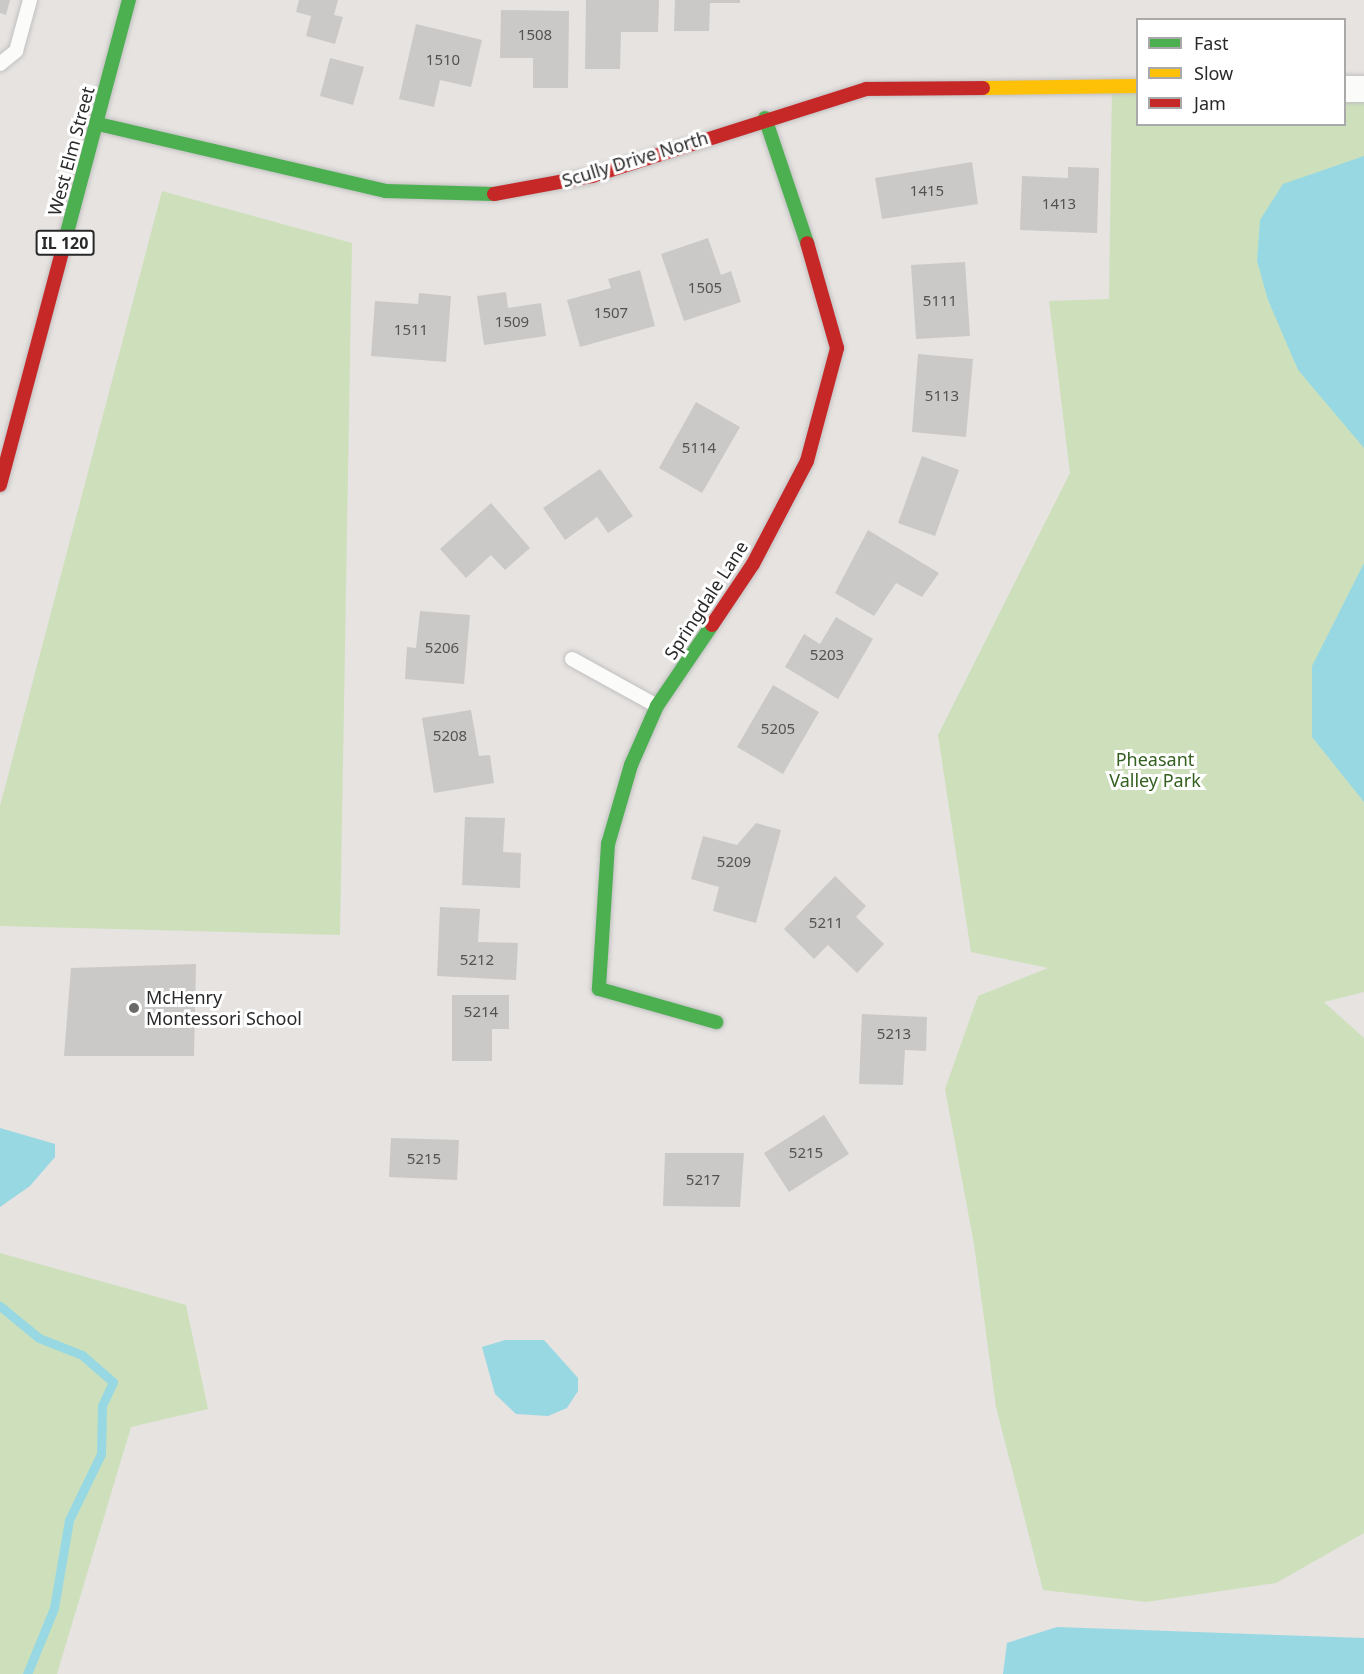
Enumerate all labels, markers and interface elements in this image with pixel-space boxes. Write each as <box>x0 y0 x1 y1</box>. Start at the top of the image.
legend <box>1136 18 1346 126</box>
house number: 1508 <box>518 26 552 44</box>
text: Fast <box>1194 31 1229 55</box>
house number: 1510 <box>426 51 460 69</box>
text: Slow <box>1194 61 1233 85</box>
street label: West Elm Street <box>43 84 99 218</box>
text: Jam <box>1194 91 1226 115</box>
street label: Scully Drive North <box>559 127 711 191</box>
house number: 1415 <box>910 182 944 200</box>
house number: 1413 <box>1042 195 1076 213</box>
road number: IL 120 <box>35 230 95 256</box>
house number: 1505 <box>688 279 722 297</box>
house number: 5111 <box>923 292 957 310</box>
house number: 1507 <box>594 304 628 322</box>
house number: 1509 <box>495 313 529 331</box>
house number: 1511 <box>394 321 428 339</box>
house number: 5113 <box>925 387 959 405</box>
house number: 5114 <box>682 439 716 457</box>
street label: Springdale Lane <box>660 537 752 663</box>
house number: 5206 <box>425 639 459 657</box>
house number: 5203 <box>810 646 844 664</box>
house number: 5205 <box>761 720 795 738</box>
house number: 5208 <box>433 727 467 745</box>
park label: Pheasant Valley Park <box>1109 749 1201 792</box>
house number: 5209 <box>717 853 751 871</box>
house number: 5211 <box>809 914 843 932</box>
house number: 5212 <box>460 951 494 969</box>
place label: McHenry Montessori School <box>146 987 302 1030</box>
marker: McHenry Montessori School <box>127 1001 141 1015</box>
house number: 5214 <box>464 1003 498 1021</box>
house number: 5213 <box>877 1025 911 1043</box>
house number: 5215 <box>789 1144 823 1162</box>
house number: 5215 <box>407 1150 441 1168</box>
house number: 5217 <box>686 1171 720 1189</box>

